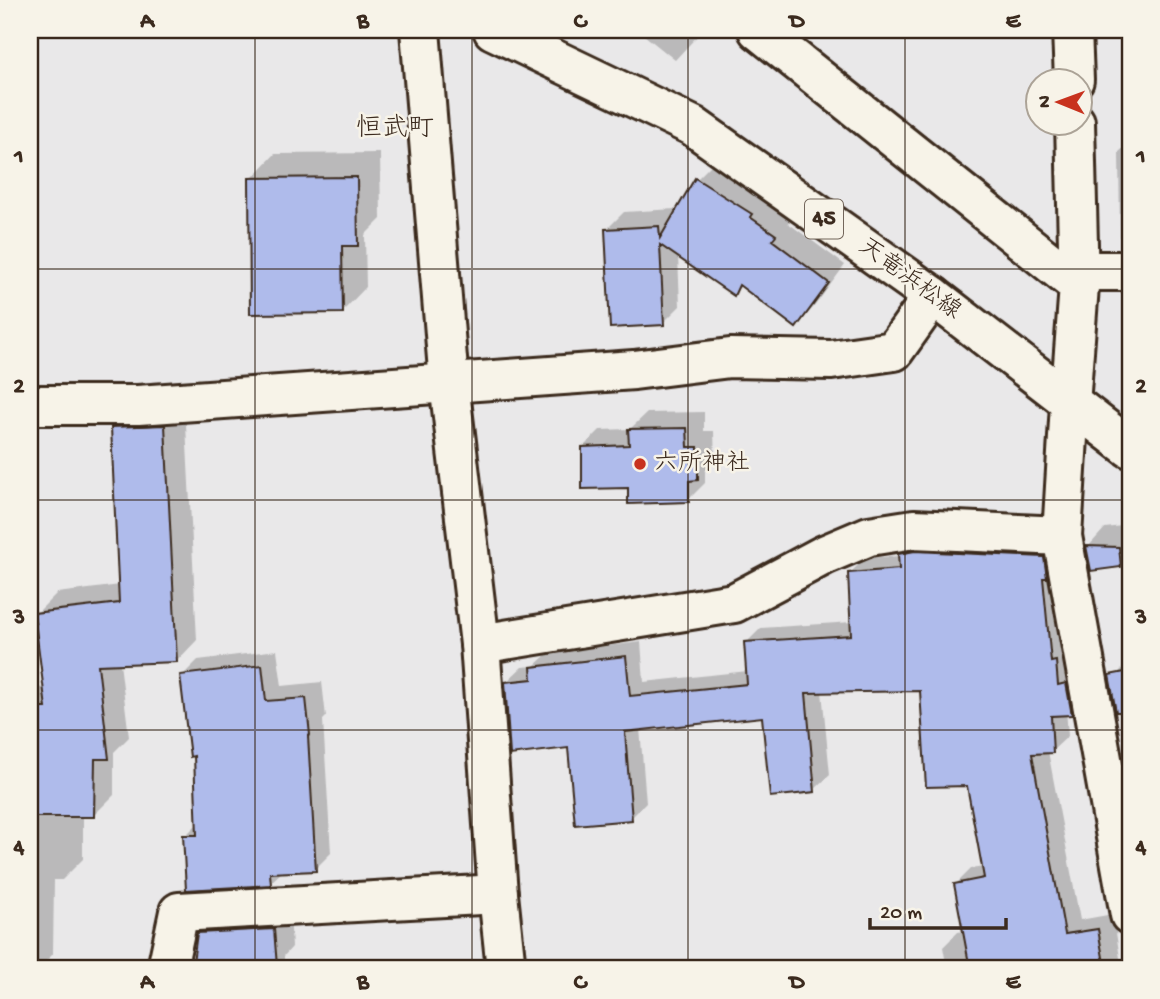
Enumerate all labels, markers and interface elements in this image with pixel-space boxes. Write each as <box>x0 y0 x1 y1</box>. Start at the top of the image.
text: A <box>139 9 155 36</box>
text: B <box>356 9 370 36</box>
text: C <box>574 9 589 36</box>
text: D <box>788 9 806 36</box>
text: E <box>1006 9 1022 36</box>
north arrow <box>1024 66 1094 136</box>
text: N <box>1034 95 1057 108</box>
district label: 恒武町 <box>356 113 434 146</box>
text: 1 <box>13 144 24 171</box>
text: 1 <box>1135 144 1146 171</box>
road number: 45 <box>805 200 843 238</box>
street label: 天竜浜松線 <box>852 232 967 327</box>
text: 2 <box>13 374 25 401</box>
text: 2 <box>1135 374 1147 401</box>
place label: 六所神社 <box>654 449 750 479</box>
marker: 六所神社 <box>632 456 648 472</box>
text: 3 <box>12 605 25 632</box>
text: 3 <box>1134 605 1147 632</box>
text: 4 <box>13 835 25 862</box>
text: 4 <box>1135 835 1147 862</box>
scale bar <box>870 887 1006 931</box>
text: 20 m <box>880 902 922 927</box>
text: A <box>139 970 155 997</box>
text: B <box>356 970 370 997</box>
text: C <box>574 970 589 997</box>
text: D <box>788 970 806 997</box>
text: E <box>1006 970 1022 997</box>

